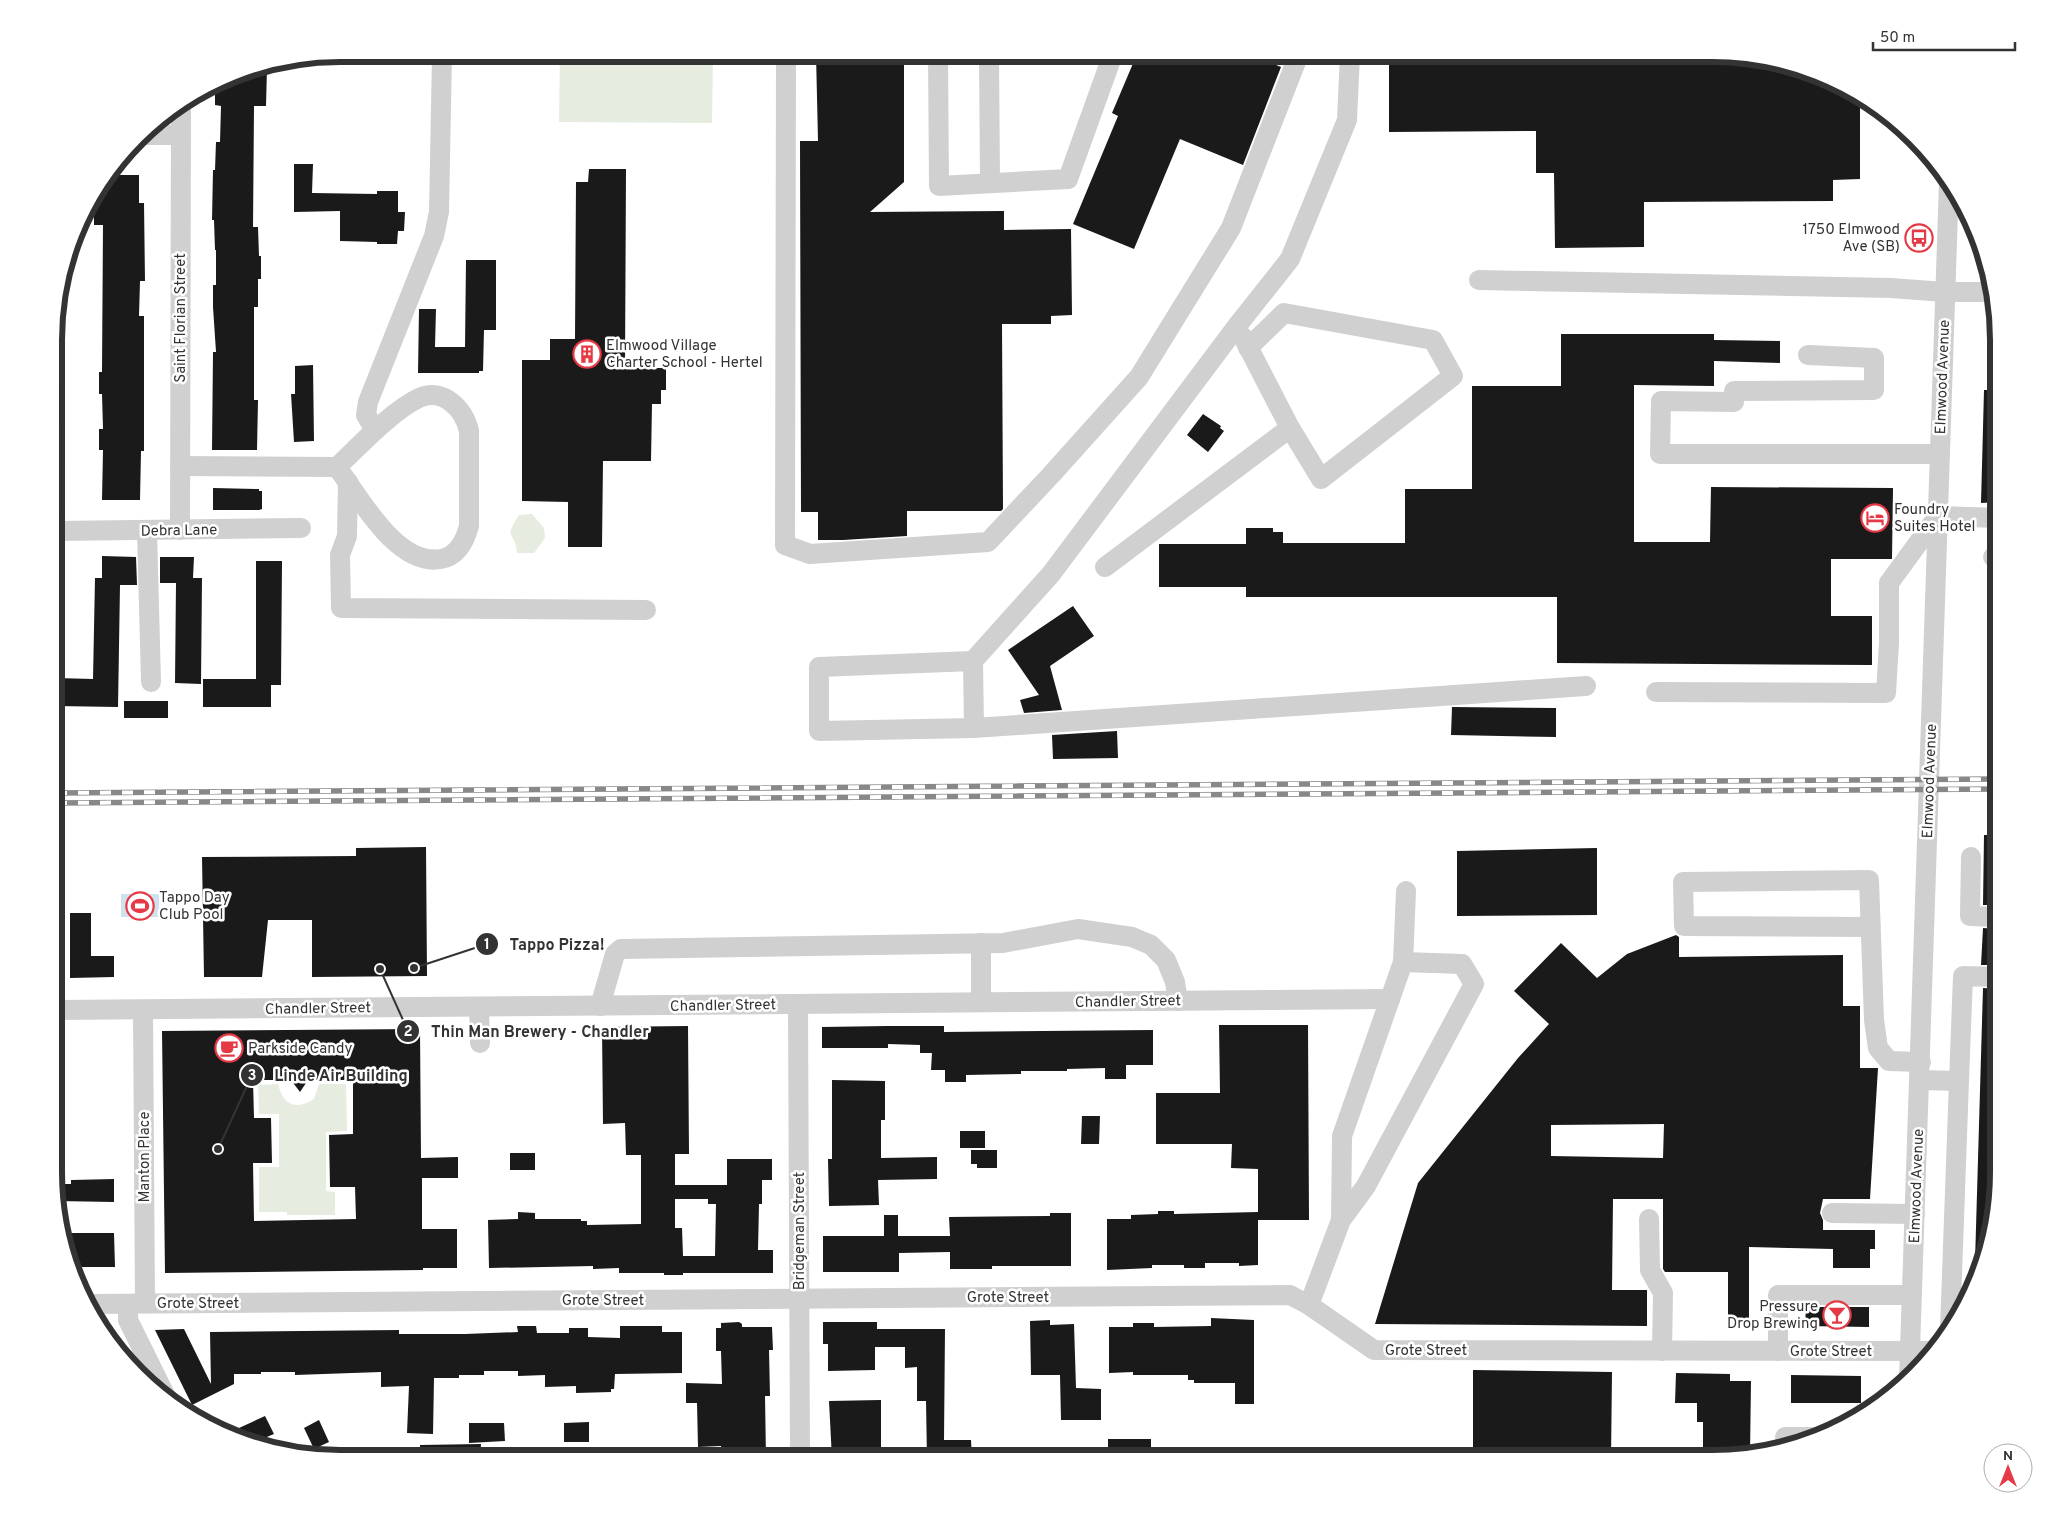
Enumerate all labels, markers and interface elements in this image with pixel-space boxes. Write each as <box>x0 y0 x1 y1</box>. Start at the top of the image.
scale bar <box>1873 20 2016 52</box>
text: 50 m <box>1880 29 1915 48</box>
place label: 1750 Elmwood Ave (SB) <box>1803 221 1900 257</box>
bus stop icon: 1750 Elmwood Ave (SB) <box>1904 223 1934 253</box>
street label: Saint Florian Street <box>172 253 191 383</box>
street label: Elmwood Avenue <box>1932 319 1955 435</box>
place label: Elmwood Village Charter School - Hertel <box>606 337 763 373</box>
building icon: Elmwood Village Charter School - Hertel <box>572 339 602 369</box>
place label: Foundry Suites Hotel <box>1894 501 1976 537</box>
hotel icon: Foundry Suites Hotel <box>1860 503 1890 533</box>
street label: Debra Lane <box>141 521 218 542</box>
street label: Elmwood Avenue <box>1919 723 1942 839</box>
place label: Tappo Day Club Pool <box>159 889 230 925</box>
sports icon: Tappo Day Club Pool <box>125 891 155 921</box>
callout: Tappo Pizza! <box>475 929 615 960</box>
text: 1 <box>484 936 490 955</box>
text: Tappo Pizza! <box>510 936 604 956</box>
street label: Chandler Street <box>1075 992 1181 1013</box>
street label: Chandler Street <box>670 996 776 1017</box>
street label: Chandler Street <box>265 999 371 1020</box>
callout: Thin Man Brewery - Chandler <box>396 1016 658 1047</box>
text: 2 <box>403 1023 413 1042</box>
text: Thin Man Brewery - Chandler <box>431 1023 649 1043</box>
cafe icon: Parkside Candy <box>214 1033 244 1063</box>
place label: Parkside Candy <box>248 1040 352 1059</box>
callout: Linde Air Building <box>239 1060 418 1091</box>
text: 3 <box>248 1067 257 1086</box>
text: Linde Air Building <box>274 1067 408 1087</box>
street label: Manton Place <box>136 1112 155 1202</box>
street label: Elmwood Avenue <box>1906 1128 1929 1244</box>
street label: Bridgeman Street <box>791 1172 810 1290</box>
street label: Grote Street <box>967 1289 1049 1308</box>
street label: Grote Street <box>562 1292 644 1311</box>
street label: Grote Street <box>157 1295 239 1314</box>
place label: Pressure Drop Brewing <box>1727 1298 1818 1334</box>
bar icon: Pressure Drop Brewing <box>1822 1300 1852 1330</box>
street label: Grote Street <box>1385 1342 1467 1361</box>
street label: Grote Street <box>1790 1343 1872 1362</box>
north arrow <box>1983 1443 2033 1493</box>
text: N <box>2003 1448 2013 1465</box>

